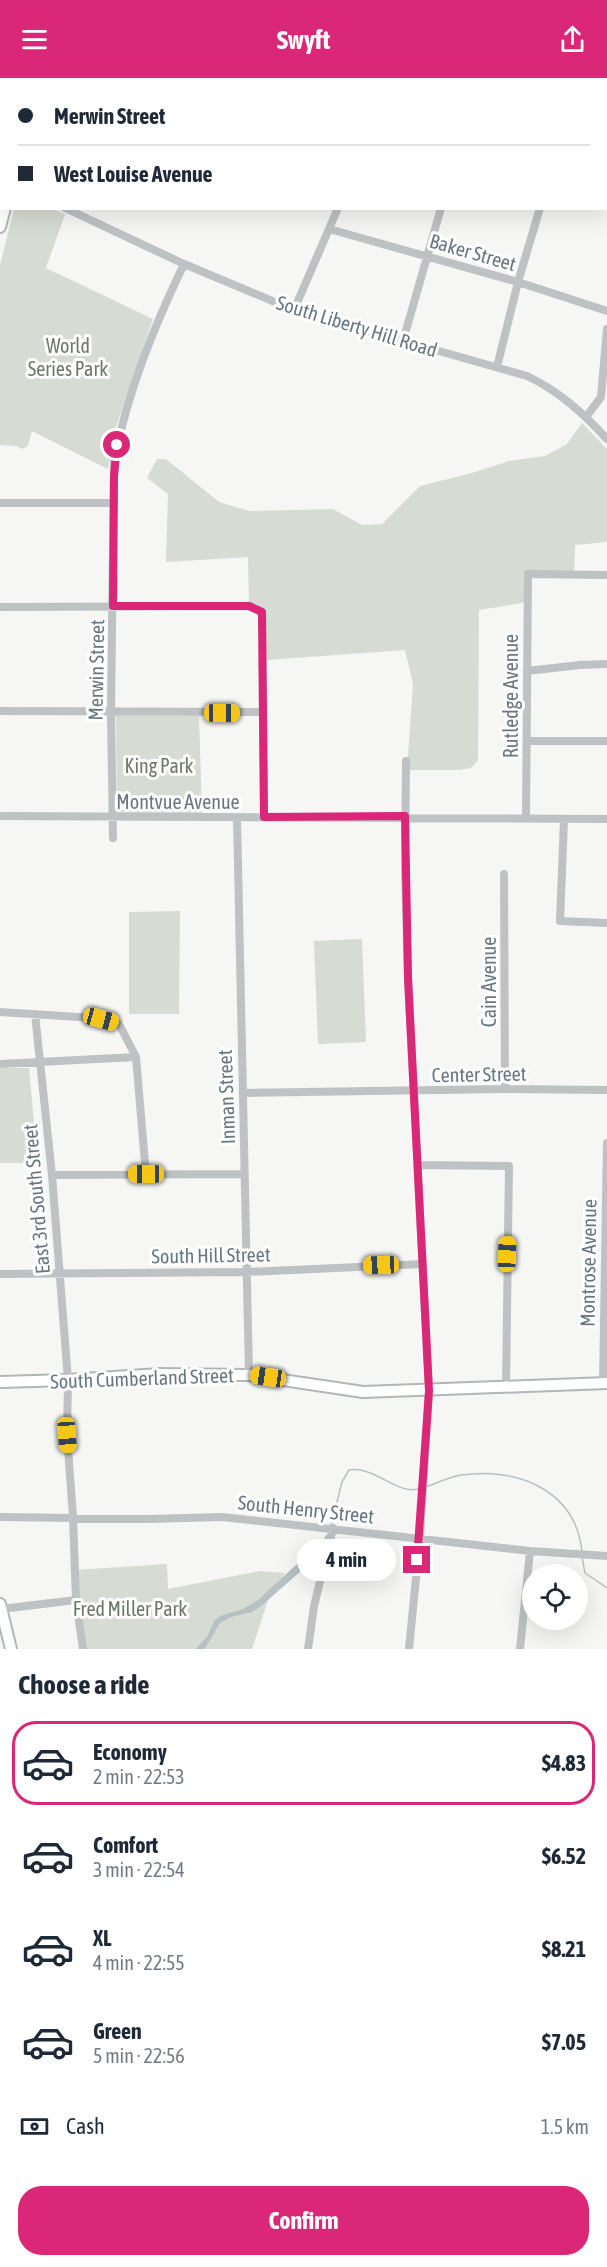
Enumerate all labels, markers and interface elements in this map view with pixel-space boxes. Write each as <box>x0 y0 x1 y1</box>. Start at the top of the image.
icon: menu <box>18 23 51 56</box>
icon: share <box>556 23 589 56</box>
text: Swyft <box>277 24 330 55</box>
text: Merwin Street <box>54 103 165 129</box>
text: West Louise Avenue <box>54 161 213 187</box>
street label: Baker Street <box>427 229 519 275</box>
street label: South Liberty Hill Road <box>274 291 440 361</box>
park label: World Series Park <box>28 334 108 380</box>
route start <box>103 431 130 458</box>
street label: Merwin Street <box>84 619 108 721</box>
street label: Rutledge Avenue <box>499 634 522 758</box>
car <box>204 704 240 722</box>
park label: King Park <box>125 754 194 777</box>
street label: Montvue Avenue <box>116 790 240 813</box>
street label: Cain Avenue <box>477 937 500 1027</box>
car <box>81 1006 121 1032</box>
street label: Inman Street <box>213 1049 239 1145</box>
street label: Center Street <box>431 1062 527 1086</box>
street label: East 3rd South Street <box>18 1123 54 1275</box>
car <box>128 1165 164 1183</box>
street label: Montrose Avenue <box>575 1199 601 1327</box>
car <box>497 1236 517 1272</box>
street label: South Hill Street <box>151 1242 271 1268</box>
car <box>363 1255 399 1275</box>
street label: South Cumberland Street <box>50 1363 234 1393</box>
car <box>249 1366 287 1388</box>
car <box>57 1416 77 1454</box>
street label: South Henry Street <box>237 1490 375 1528</box>
callout: 4 min <box>297 1539 396 1581</box>
route end <box>403 1546 430 1573</box>
text: 4 min <box>326 1548 367 1571</box>
map controls <box>522 1564 588 1630</box>
button: locate <box>522 1564 588 1630</box>
park label: Fred Miller Park <box>73 1597 187 1620</box>
text: Choose a ride <box>18 1669 150 1700</box>
icon: car <box>21 1736 75 1790</box>
text: Economy <box>93 1739 167 1765</box>
text: $4.83 <box>542 1750 586 1776</box>
text: 2 min · 22:53 <box>93 1765 185 1788</box>
icon: car <box>21 1829 75 1883</box>
text: Comfort <box>93 1832 158 1858</box>
text: $6.52 <box>542 1843 586 1869</box>
text: 3 min · 22:54 <box>93 1858 185 1881</box>
icon: car <box>21 1922 75 1976</box>
text: XL <box>93 1925 111 1951</box>
text: $8.21 <box>542 1936 586 1962</box>
text: 4 min · 22:55 <box>93 1951 185 1974</box>
icon: car <box>21 2015 75 2069</box>
text: Green <box>93 2018 142 2044</box>
text: $7.05 <box>542 2029 586 2055</box>
text: 5 min · 22:56 <box>93 2044 185 2067</box>
icon: cash <box>18 2110 51 2143</box>
text: Cash <box>66 2113 105 2139</box>
text: 1.5 km <box>541 2115 589 2138</box>
button: Confirm <box>18 2186 589 2255</box>

